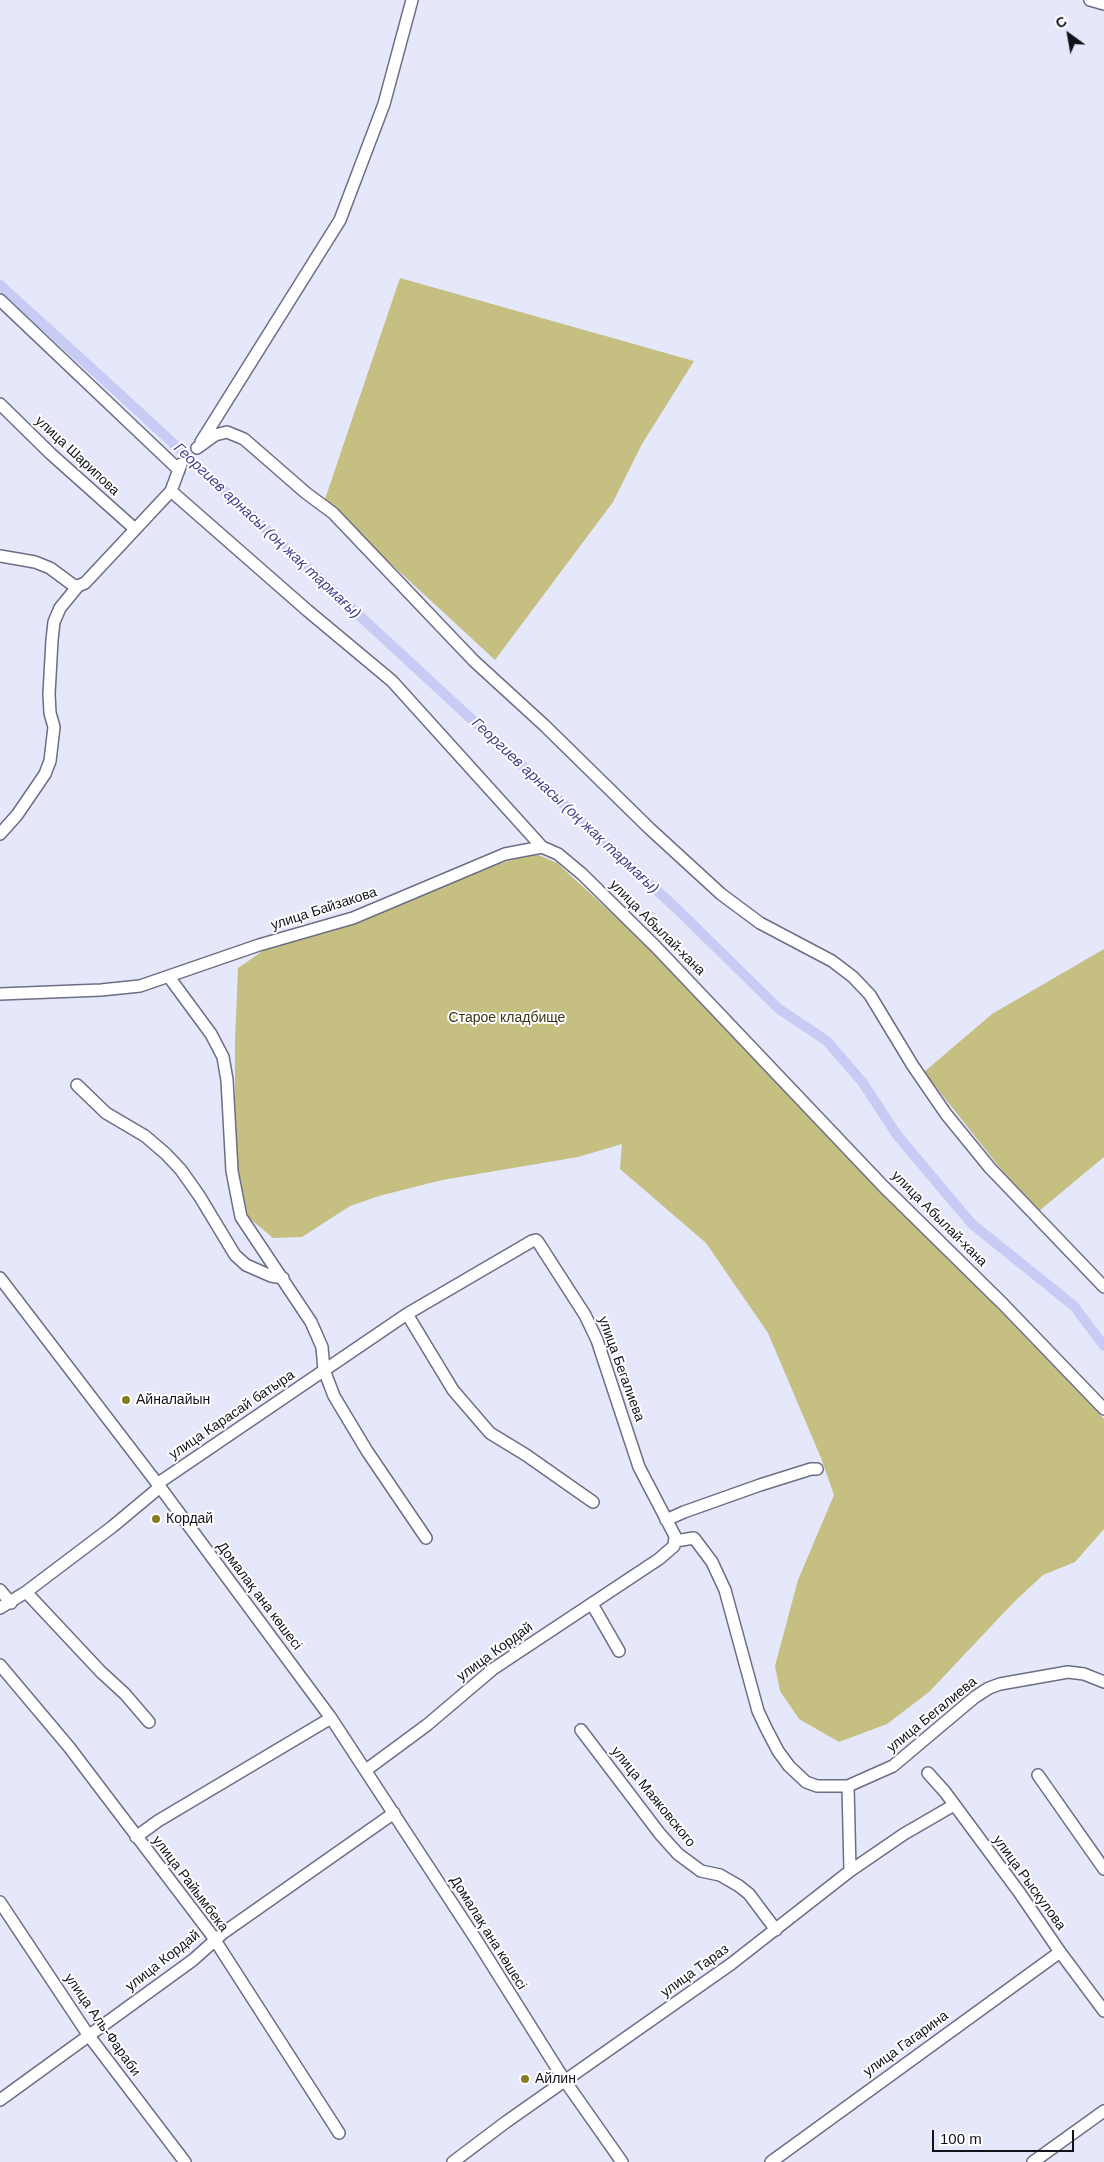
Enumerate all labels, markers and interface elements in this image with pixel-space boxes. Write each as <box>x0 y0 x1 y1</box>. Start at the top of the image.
north arrow <box>1044 10 1094 60</box>
text: С <box>1053 13 1070 32</box>
street label: улица Шарипова <box>31 413 123 499</box>
water label: Георгиев арнасы (оң жақ тармағы) <box>170 439 364 623</box>
water label: Георгиев арнасы (оң жақ тармағы) <box>468 714 662 898</box>
street label: улица Абылай-хана <box>606 877 708 979</box>
street label: улица Байзакова <box>269 884 379 934</box>
park label: Старое кладбище <box>449 1010 565 1026</box>
street label: улица Абылай-хана <box>888 1168 990 1270</box>
street label: улица Бегалиева <box>594 1314 648 1424</box>
street label: улица Карасай батыра <box>166 1367 298 1463</box>
place label: Айналайын <box>136 1392 210 1408</box>
marker: Айналайын <box>120 1394 132 1406</box>
place label: Кордай <box>166 1511 213 1527</box>
marker: Кордай <box>150 1513 162 1525</box>
street label: Домалақ ана көшесі <box>213 1539 305 1653</box>
street label: улица Кордай <box>454 1619 536 1685</box>
street label: улица Бегалиева <box>884 1674 980 1756</box>
street label: улица Маяковского <box>607 1743 699 1851</box>
street label: улица Рыскулова <box>989 1832 1069 1934</box>
street label: улица Райымбека <box>148 1833 232 1935</box>
street label: Домалақ ана көшесі <box>446 1873 530 1993</box>
street label: улица Кордай <box>123 1927 203 1995</box>
street label: улица Тараз <box>658 1941 732 2001</box>
street label: улица Аль-Фараби <box>60 1970 144 2080</box>
street label: улица Гагарина <box>860 2008 952 2080</box>
place label: Айлин <box>535 2071 576 2087</box>
marker: Айлин <box>519 2073 531 2085</box>
scale bar <box>934 2120 1076 2152</box>
text: 100 m <box>940 2130 982 2147</box>

